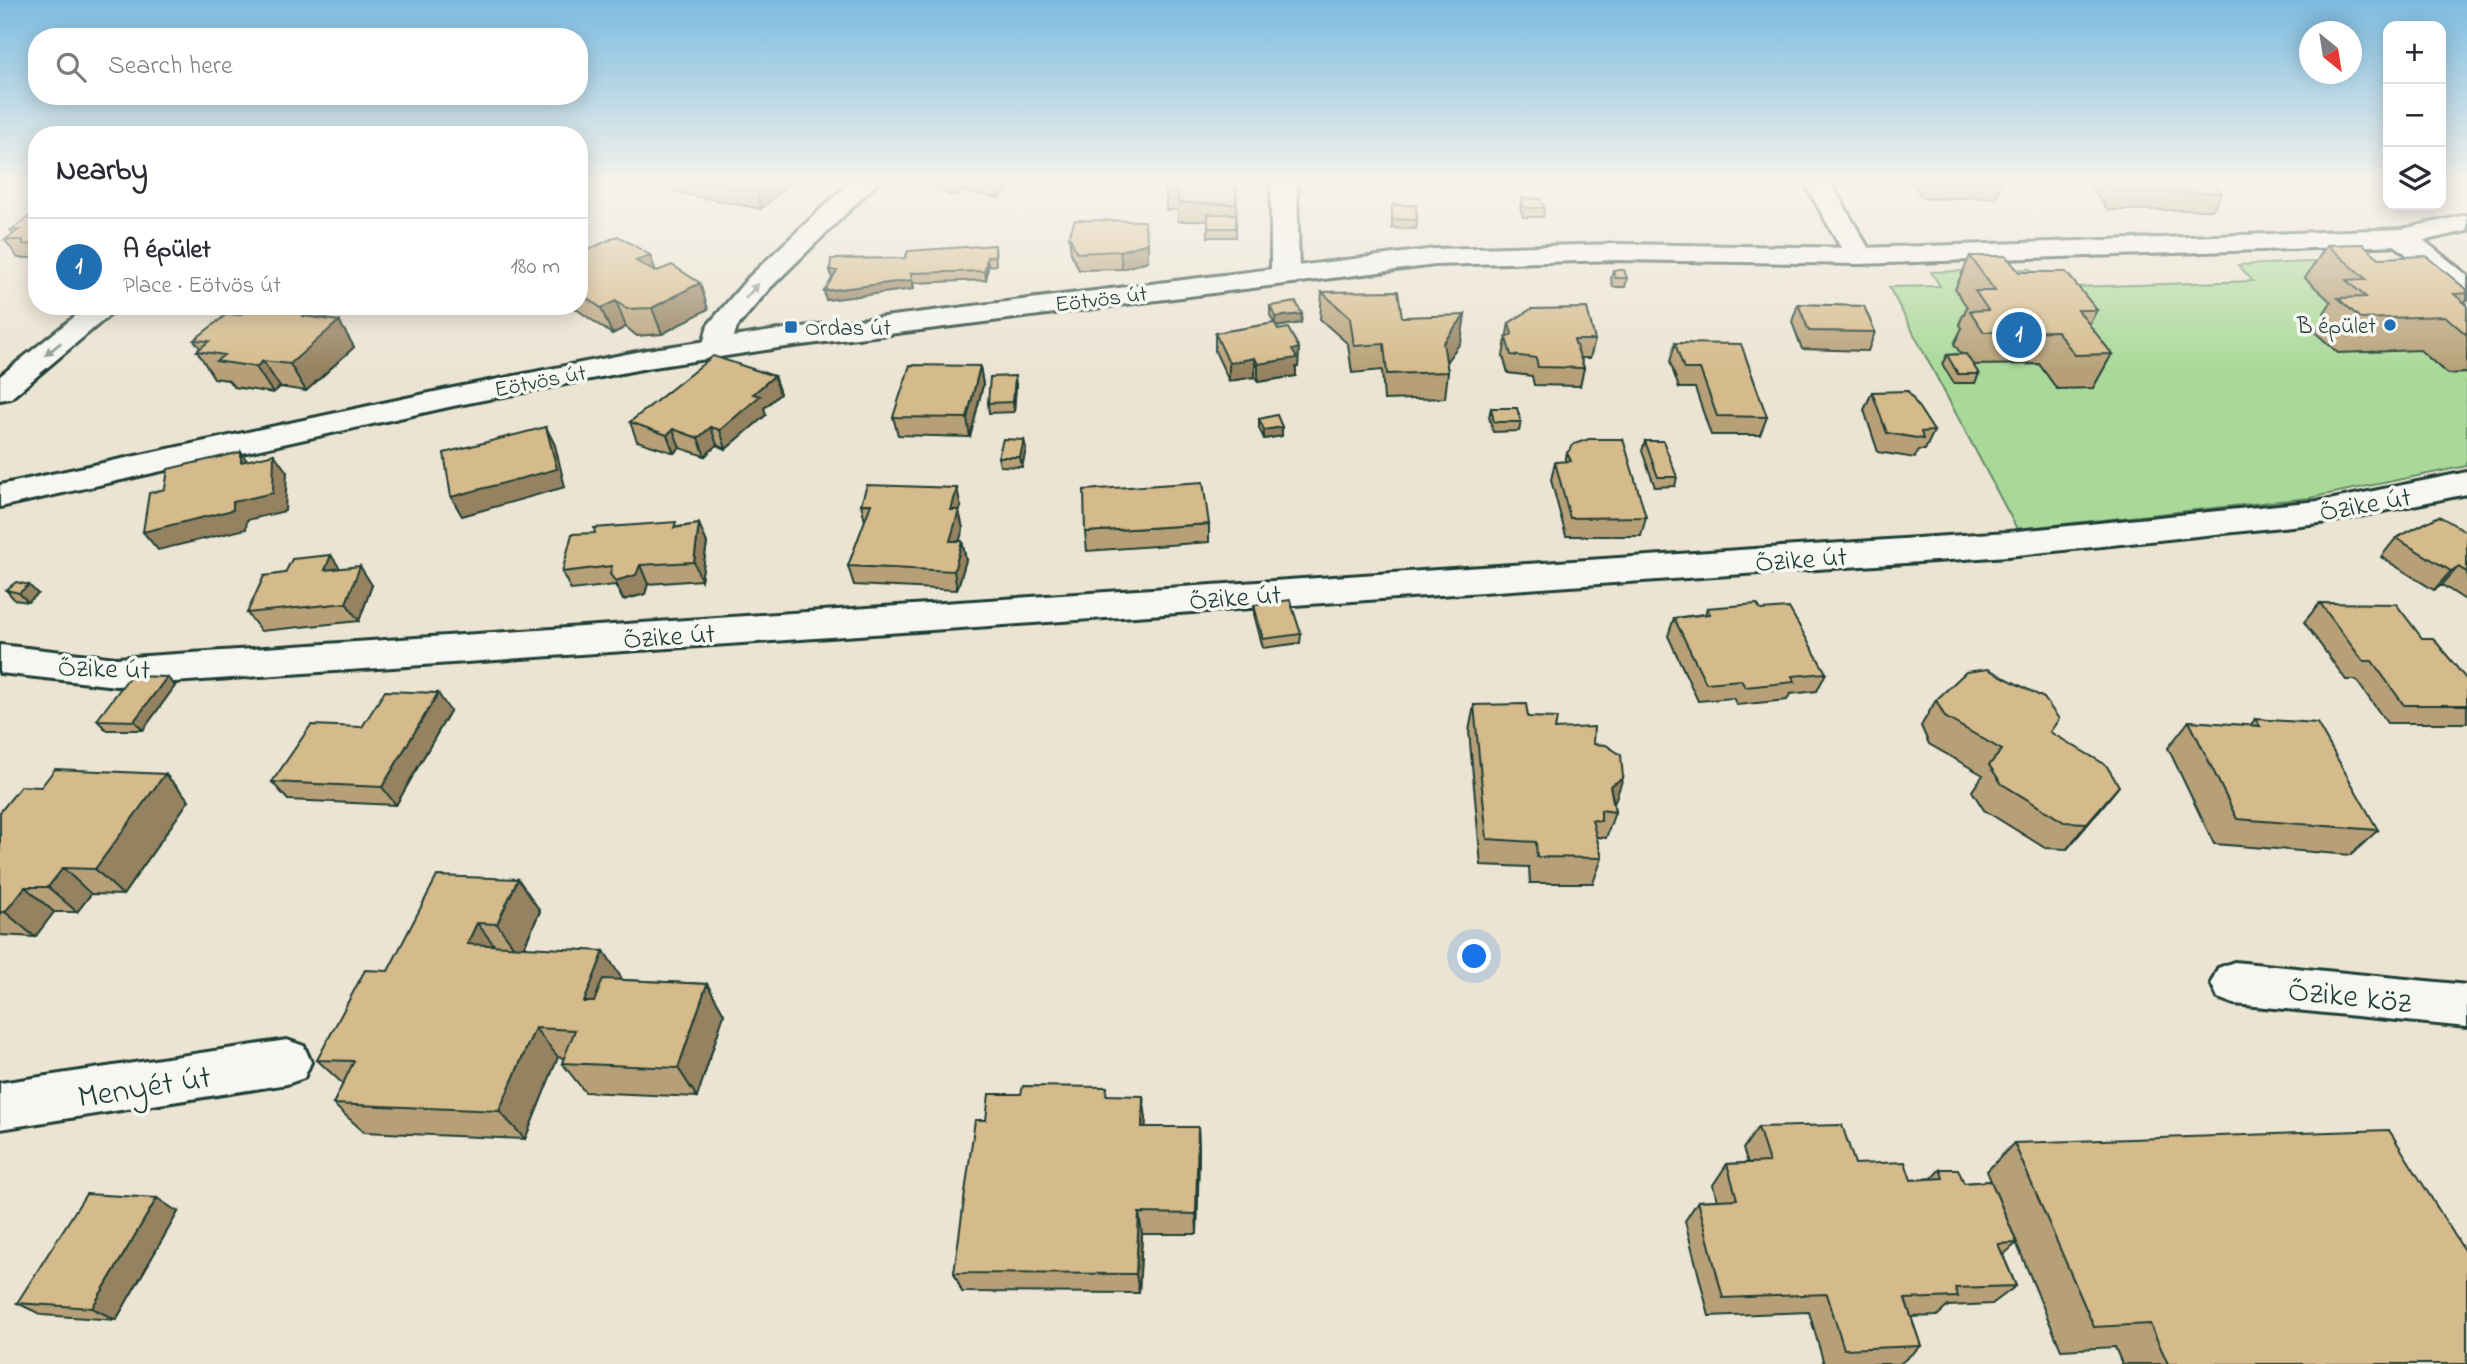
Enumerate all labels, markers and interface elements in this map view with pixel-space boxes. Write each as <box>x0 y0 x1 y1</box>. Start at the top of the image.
north arrow <box>2299 21 2362 84</box>
map controls <box>2383 21 2446 210</box>
button: + <box>2383 21 2446 84</box>
search box <box>28 28 588 105</box>
icon: search <box>52 48 90 86</box>
text: Search here <box>108 48 233 86</box>
button: − <box>2383 84 2446 147</box>
button: layers <box>2383 147 2446 210</box>
text: Nearby <box>56 150 148 194</box>
text: A épület <box>123 232 211 270</box>
text: 1 <box>75 251 83 284</box>
text: 180 m <box>511 251 560 284</box>
text: Place · Eötvös út <box>123 270 281 303</box>
street label: Eötvös út <box>1053 278 1150 323</box>
one-way arrow <box>744 282 760 300</box>
pin: 1 <box>1996 309 2042 361</box>
place label: B épület <box>2296 311 2376 344</box>
place label: Ordas út <box>805 313 891 346</box>
marker: B épület <box>2382 317 2398 333</box>
marker: Ordas út <box>783 319 799 335</box>
one-way arrow <box>44 341 62 356</box>
street label: Eötvös út <box>492 357 589 407</box>
street label: Őzike út <box>2317 478 2415 535</box>
street label: Őzike út <box>1754 538 1849 585</box>
street label: Őzike út <box>1188 576 1283 623</box>
street label: Őzike út <box>622 615 717 662</box>
street label: Őzike út <box>57 648 151 693</box>
your location <box>1457 939 1491 973</box>
street label: Őzike köz <box>2285 968 2414 1028</box>
street label: Menyét út <box>74 1055 215 1123</box>

